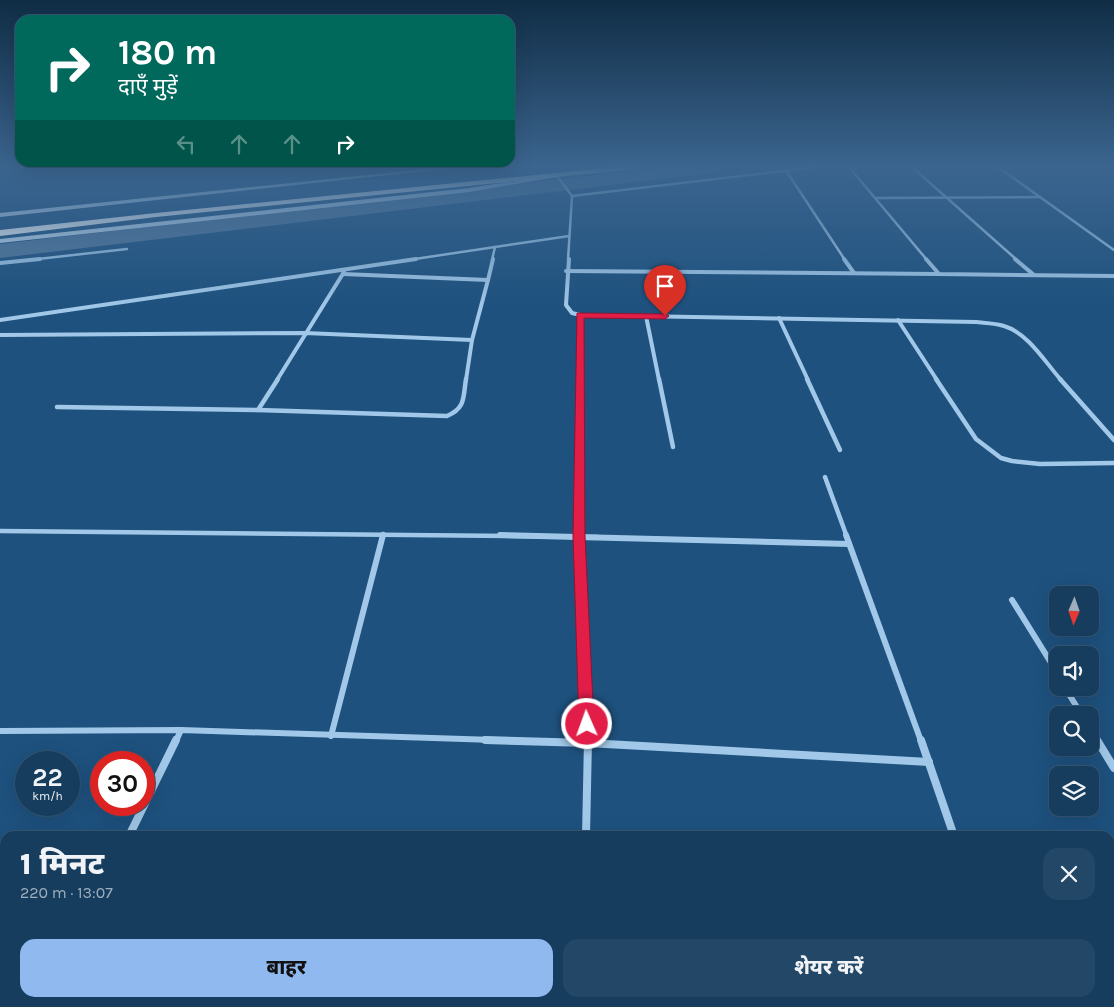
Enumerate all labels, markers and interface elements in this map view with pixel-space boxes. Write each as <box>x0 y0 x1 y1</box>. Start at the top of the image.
text: 180 m <box>118 32 217 73</box>
icon: right <box>35 35 100 100</box>
text: दाएँ मुड़ें <box>118 74 178 100</box>
icon: left <box>172 130 200 158</box>
icon: ahead <box>225 130 253 158</box>
icon: ahead <box>278 130 306 158</box>
icon: right <box>331 130 359 158</box>
pin <box>644 265 686 316</box>
icon: arrive <box>651 272 679 300</box>
north arrow <box>1049 586 1099 636</box>
map controls <box>1049 586 1099 816</box>
button: sound <box>1049 646 1099 696</box>
position arrow <box>560 697 612 749</box>
button: search <box>1049 706 1099 756</box>
speed limit sign: 30 <box>90 751 155 816</box>
text: 22 <box>32 763 63 792</box>
button: layers <box>1049 766 1099 816</box>
text: km/h <box>32 789 63 803</box>
text: 1 मिनट <box>20 846 104 882</box>
button: close <box>1043 848 1095 900</box>
text: 220 m · 13:07 <box>20 883 113 902</box>
button: बाहर <box>20 939 553 997</box>
button: शेयर करें <box>563 939 1095 997</box>

